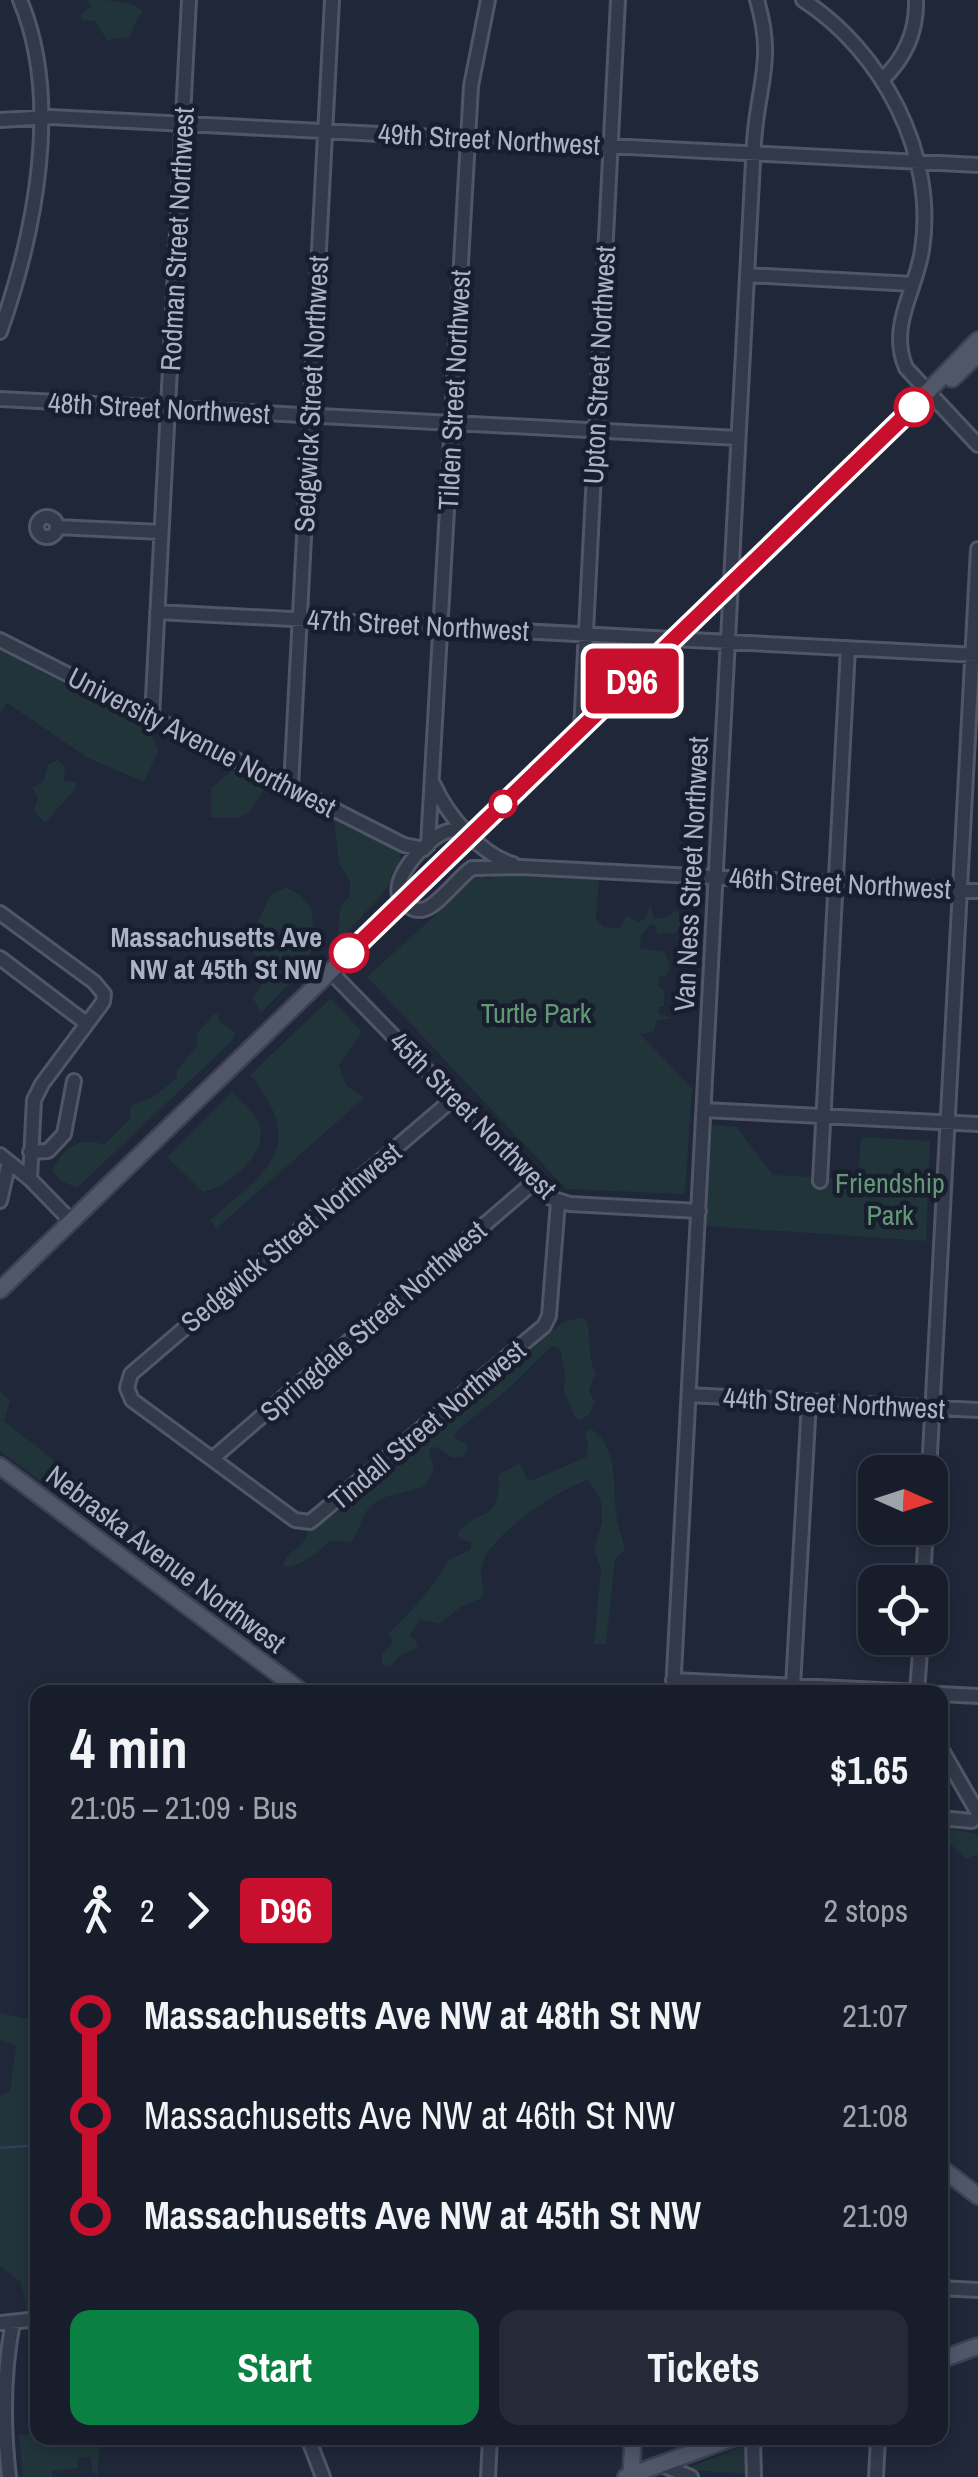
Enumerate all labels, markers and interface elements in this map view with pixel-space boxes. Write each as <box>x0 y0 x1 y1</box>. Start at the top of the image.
street label: Rodman Street Northwest <box>151 106 203 372</box>
street label: 49th Street Northwest <box>377 114 601 164</box>
street label: Upton Street Northwest <box>574 245 624 485</box>
street label: Sedgwick Street Northwest <box>285 255 337 533</box>
street label: Tilden Street Northwest <box>429 269 479 511</box>
street label: 48th Street Northwest <box>47 383 271 433</box>
unlabelled marker <box>895 388 933 426</box>
street label: 47th Street Northwest <box>306 600 530 650</box>
line badge: D96 <box>574 648 690 714</box>
street label: University Avenue Northwest <box>62 658 342 826</box>
text: D96 <box>606 658 658 705</box>
street label: Van Ness Street Northwest <box>665 736 717 1012</box>
unlabelled marker <box>490 791 516 817</box>
street label: 46th Street Northwest <box>728 858 952 908</box>
place label: Massachusetts Ave NW at 45th St NW <box>111 918 322 988</box>
marker: Massachusetts Ave NW at 45th St NW <box>330 934 368 972</box>
park label: Turtle Park <box>481 994 592 1032</box>
street label: 45th Street Northwest <box>381 1023 565 1207</box>
street label: Sedgwick Street Northwest <box>173 1133 409 1341</box>
park label: Friendship Park <box>835 1164 945 1234</box>
street label: Springdale Street Northwest <box>252 1212 494 1430</box>
street label: Tindall Street Northwest <box>321 1331 533 1519</box>
street label: 44th Street Northwest <box>722 1378 946 1428</box>
north arrow <box>858 1455 948 1545</box>
map controls <box>858 1455 948 1655</box>
street label: Nebraska Avenue Northwest <box>39 1456 293 1662</box>
button: locate <box>858 1565 948 1655</box>
text: 4 min <box>70 1711 188 1785</box>
text: $1.65 <box>830 1745 908 1796</box>
text: 21:05 – 21:09 · Bus <box>70 1786 298 1829</box>
icon: walk <box>70 1883 125 1938</box>
icon: forward <box>170 1883 225 1938</box>
text: D96 <box>260 1887 312 1934</box>
text: 2 <box>140 1889 155 1932</box>
text: 2 stops <box>823 1889 908 1932</box>
text: Massachusetts Ave NW at 48th St NW <box>144 1990 701 2041</box>
text: 21:07 <box>842 1994 908 2037</box>
text: Massachusetts Ave NW at 46th St NW <box>144 2090 675 2141</box>
text: 21:08 <box>842 2094 908 2137</box>
text: Massachusetts Ave NW at 45th St NW <box>144 2190 701 2241</box>
text: 21:09 <box>842 2194 908 2237</box>
button: Start <box>70 2310 479 2425</box>
button: Tickets <box>499 2310 908 2425</box>

